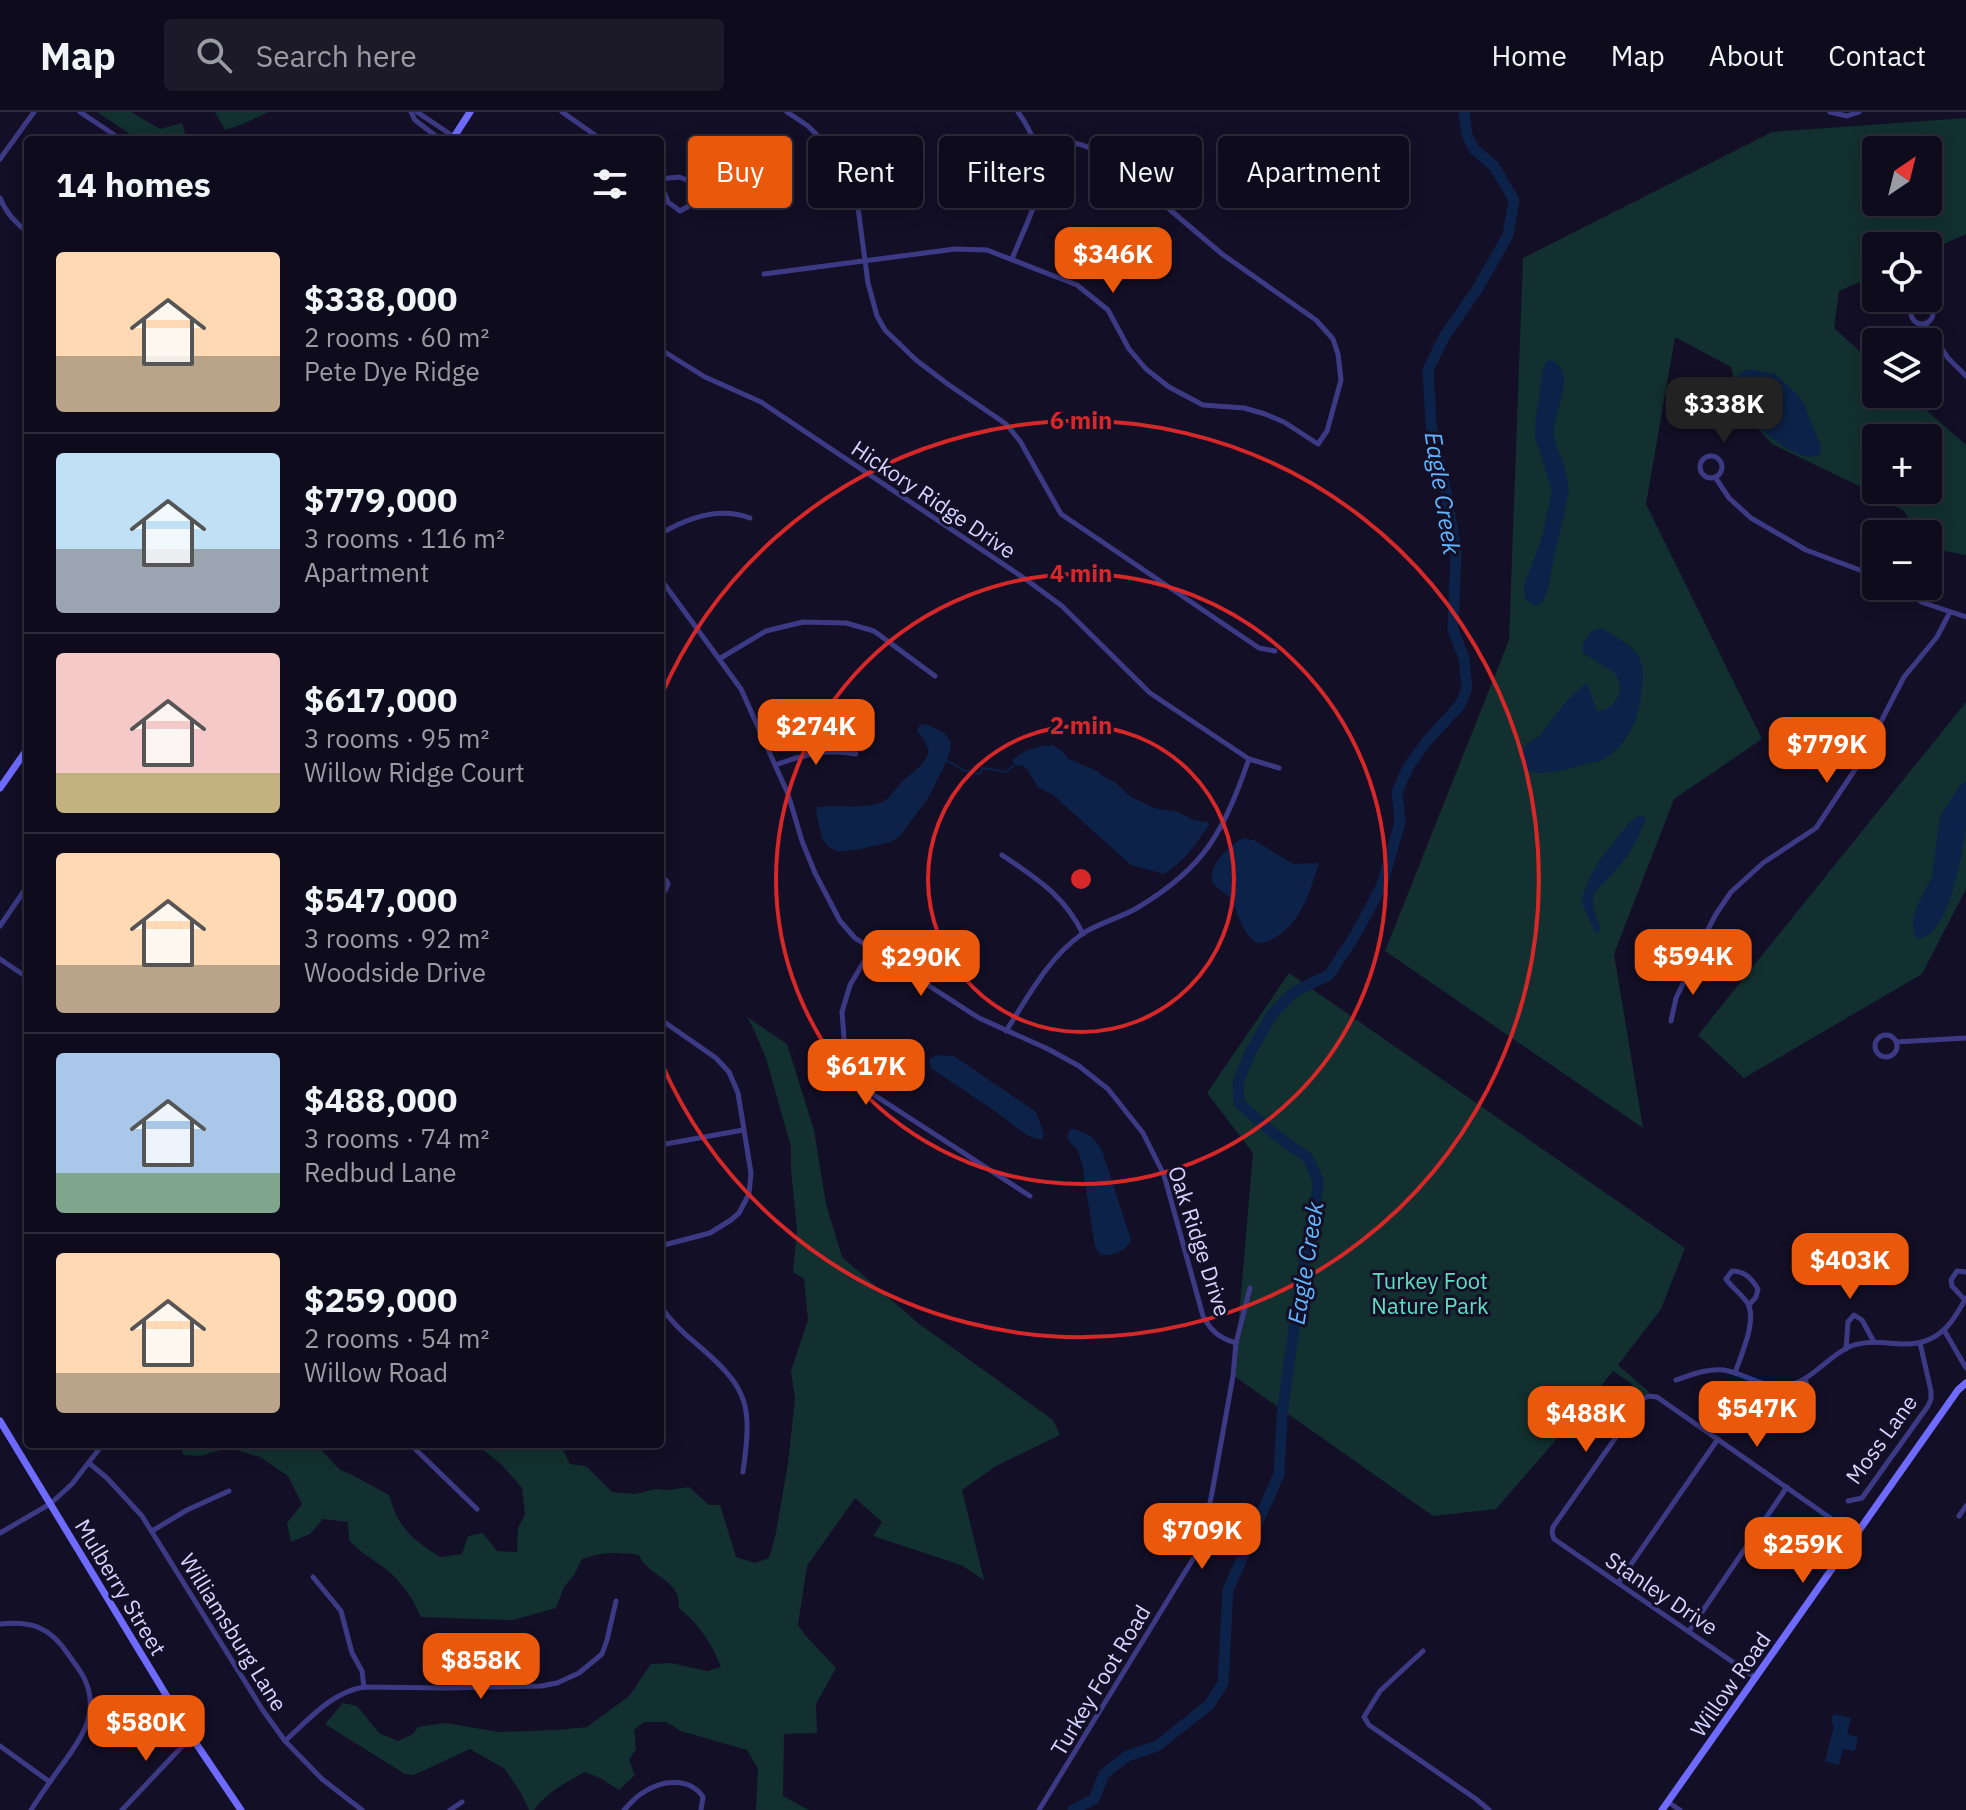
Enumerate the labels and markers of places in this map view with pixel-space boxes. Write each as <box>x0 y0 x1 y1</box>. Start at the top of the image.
pin: $346K <box>1057 227 1169 295</box>
pin: $338K <box>1668 377 1780 445</box>
pin: $274K <box>760 699 872 767</box>
pin: $779K <box>1771 717 1883 785</box>
centre of rings <box>1067 865 1095 893</box>
pin: $594K <box>1637 929 1749 997</box>
pin: $290K <box>865 930 977 998</box>
pin: $617K <box>810 1039 922 1107</box>
pin: $403K <box>1794 1233 1906 1301</box>
pin: $547K <box>1701 1381 1813 1449</box>
pin: $488K <box>1530 1386 1642 1454</box>
pin: $709K <box>1146 1503 1258 1571</box>
pin: $259K <box>1747 1517 1859 1585</box>
pin: $858K <box>425 1633 537 1701</box>
pin: $580K <box>90 1695 202 1763</box>

